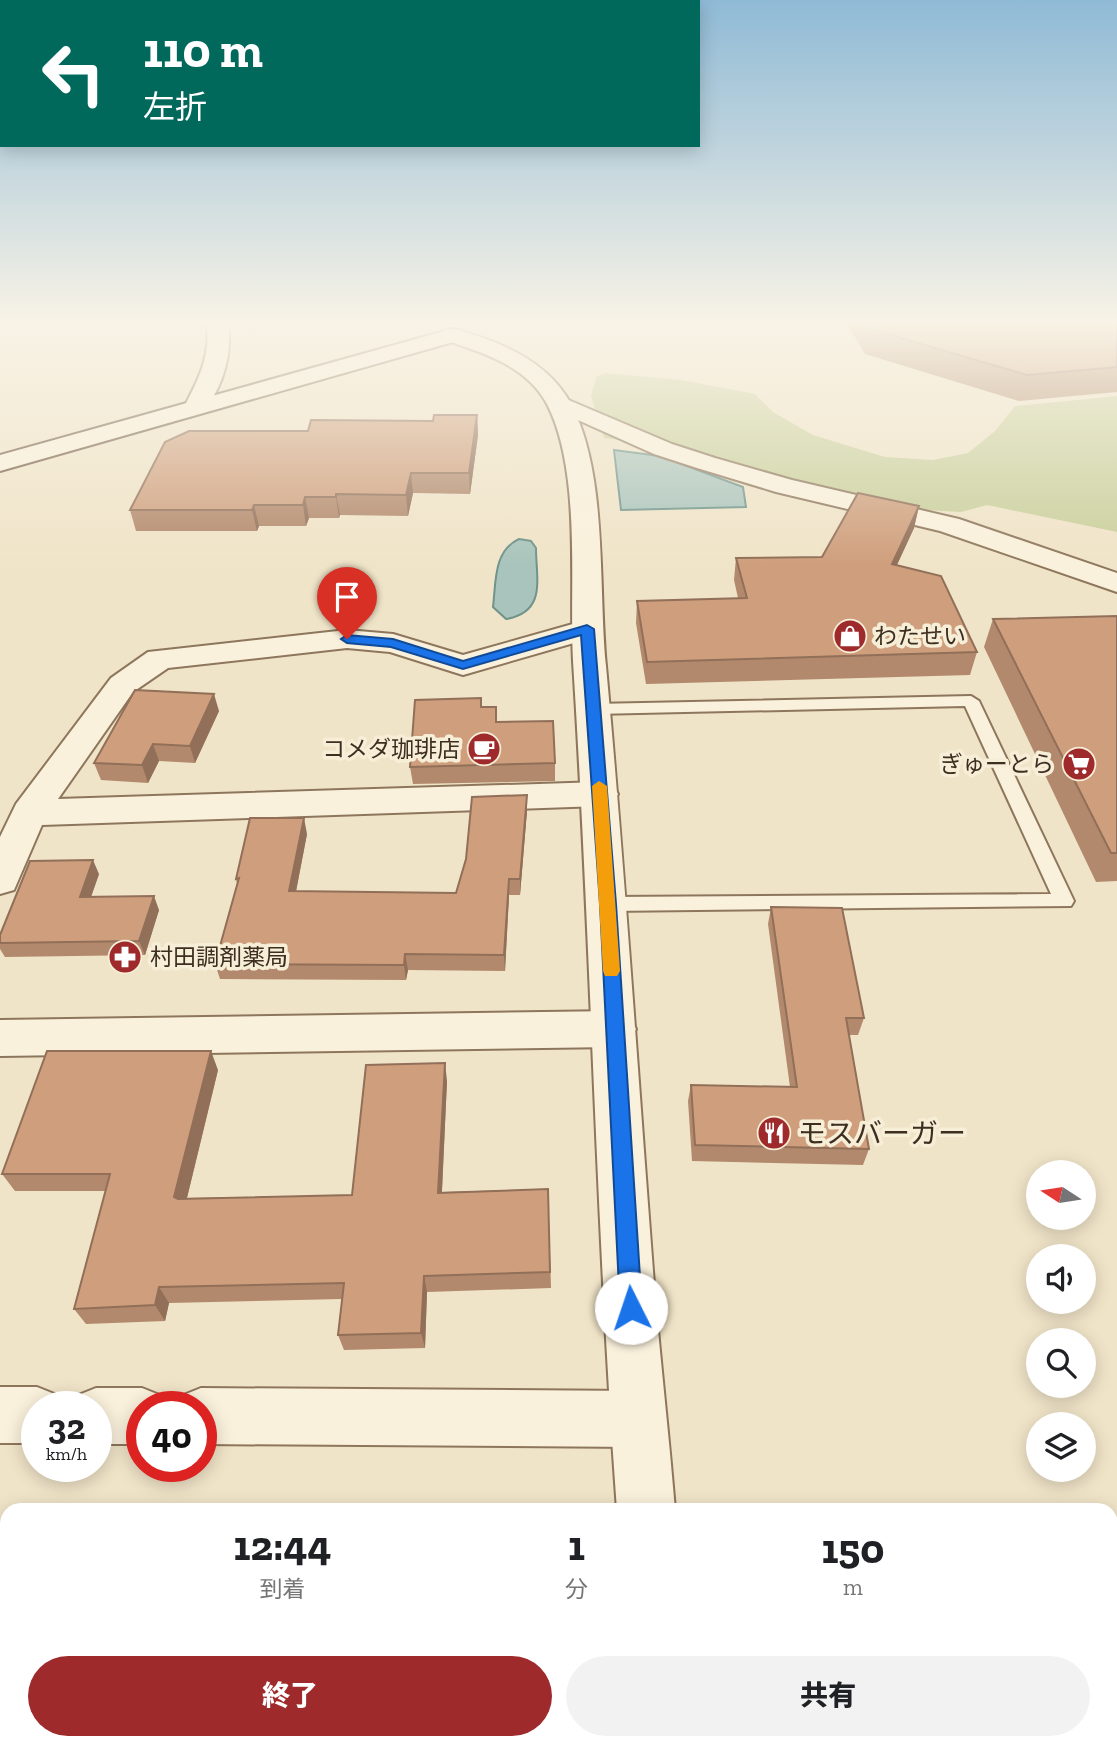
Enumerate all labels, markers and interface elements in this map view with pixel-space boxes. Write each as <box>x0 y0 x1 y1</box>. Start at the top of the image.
text: 110 m <box>143 21 263 80</box>
icon: left <box>28 28 119 119</box>
text: 左折 <box>143 88 207 126</box>
pin <box>317 567 377 639</box>
icon: arrive <box>328 578 366 616</box>
shop icon: わたせい <box>831 617 869 655</box>
place label: わたせい <box>874 622 966 650</box>
cafe icon: コメダ珈琲店 <box>465 730 503 768</box>
place label: コメダ珈琲店 <box>322 735 460 763</box>
supermarket icon: ぎゅーとら <box>1060 745 1098 783</box>
place label: ぎゅーとら <box>940 750 1054 778</box>
pharmacy icon: 村田調剤薬局 <box>106 938 144 976</box>
place label: 村田調剤薬局 <box>150 943 288 971</box>
restaurant icon: モスバーガー <box>755 1114 793 1152</box>
place label: モスバーガー <box>798 1117 966 1150</box>
north arrow <box>1026 1160 1096 1230</box>
map controls <box>1026 1160 1096 1482</box>
button: sound <box>1026 1244 1096 1314</box>
position arrow <box>594 1271 668 1345</box>
button: search <box>1026 1328 1096 1398</box>
speed limit sign: 40 <box>126 1391 217 1482</box>
text: 32 <box>48 1406 85 1448</box>
button: layers <box>1026 1412 1096 1482</box>
text: km/h <box>46 1443 87 1465</box>
text: 12:44 <box>234 1520 331 1571</box>
text: 1 <box>568 1520 585 1571</box>
text: 150 <box>821 1523 884 1574</box>
text: m <box>843 1573 863 1601</box>
text: 到着 <box>259 1575 305 1603</box>
text: 分 <box>565 1575 588 1603</box>
button: 終了 <box>28 1656 552 1736</box>
button: 共有 <box>566 1656 1090 1736</box>

